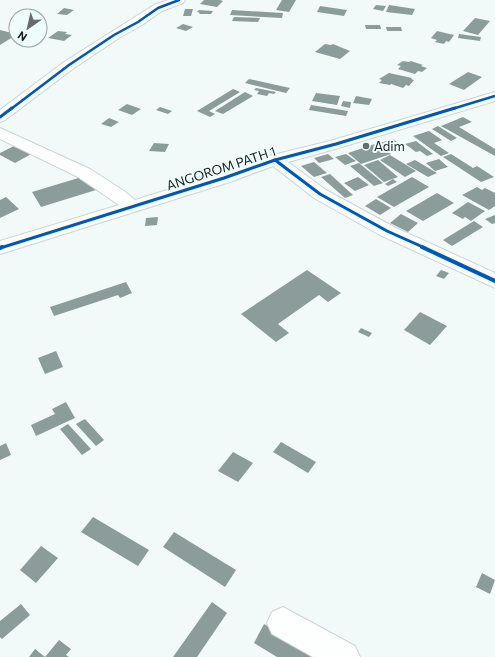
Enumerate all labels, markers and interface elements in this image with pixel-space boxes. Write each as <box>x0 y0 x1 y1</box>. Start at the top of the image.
north arrow <box>8 8 48 48</box>
text: N <box>15 29 29 44</box>
place label: Adim <box>374 138 405 154</box>
marker: Adim <box>361 141 371 151</box>
street label: ANGOROM PATH 1 <box>164 143 278 193</box>

